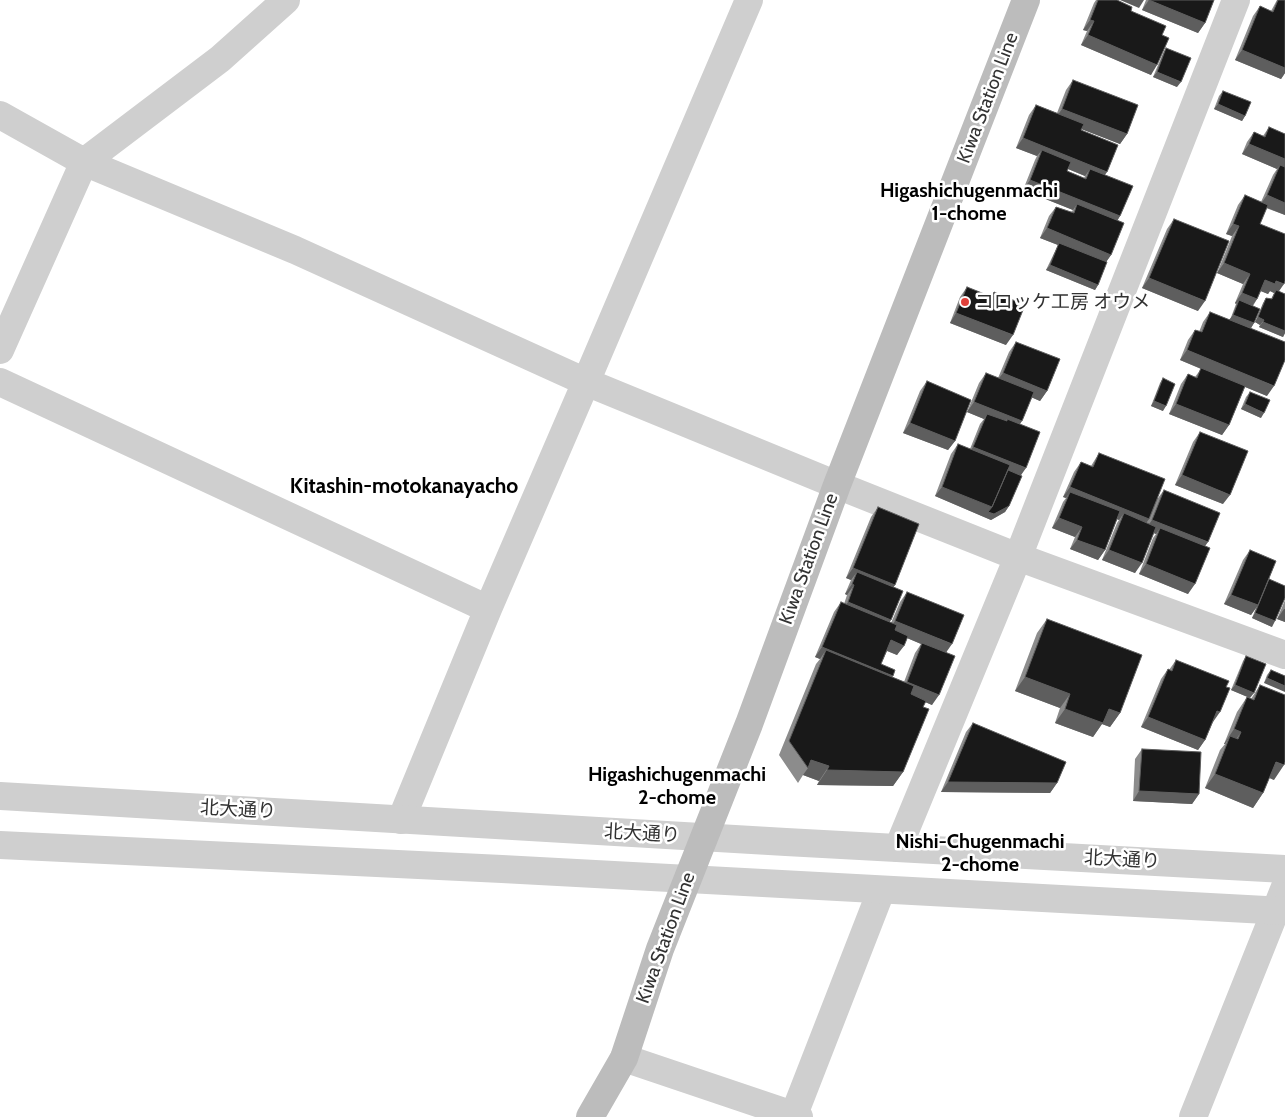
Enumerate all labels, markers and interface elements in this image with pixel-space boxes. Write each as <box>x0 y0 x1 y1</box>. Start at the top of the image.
street label: Kiwa Station Line <box>953 29 1023 167</box>
district label: Higashichugenmachi 1-chome <box>880 179 1058 226</box>
place label: コロッケ工房 オウメ <box>975 291 1150 313</box>
marker: コロッケ工房 オウメ <box>959 296 971 308</box>
district label: Kitashin-motokanayacho <box>290 474 518 500</box>
street label: Kiwa Station Line <box>775 490 843 628</box>
district label: Higashichugenmachi 2-chome <box>588 763 766 810</box>
street label: 北大通り <box>199 797 277 823</box>
street label: 北大通り <box>603 821 681 847</box>
district label: Nishi-Chugenmachi 2-chome <box>895 830 1065 877</box>
street label: 北大通り <box>1083 847 1161 873</box>
street label: Kiwa Station Line <box>632 869 700 1007</box>

